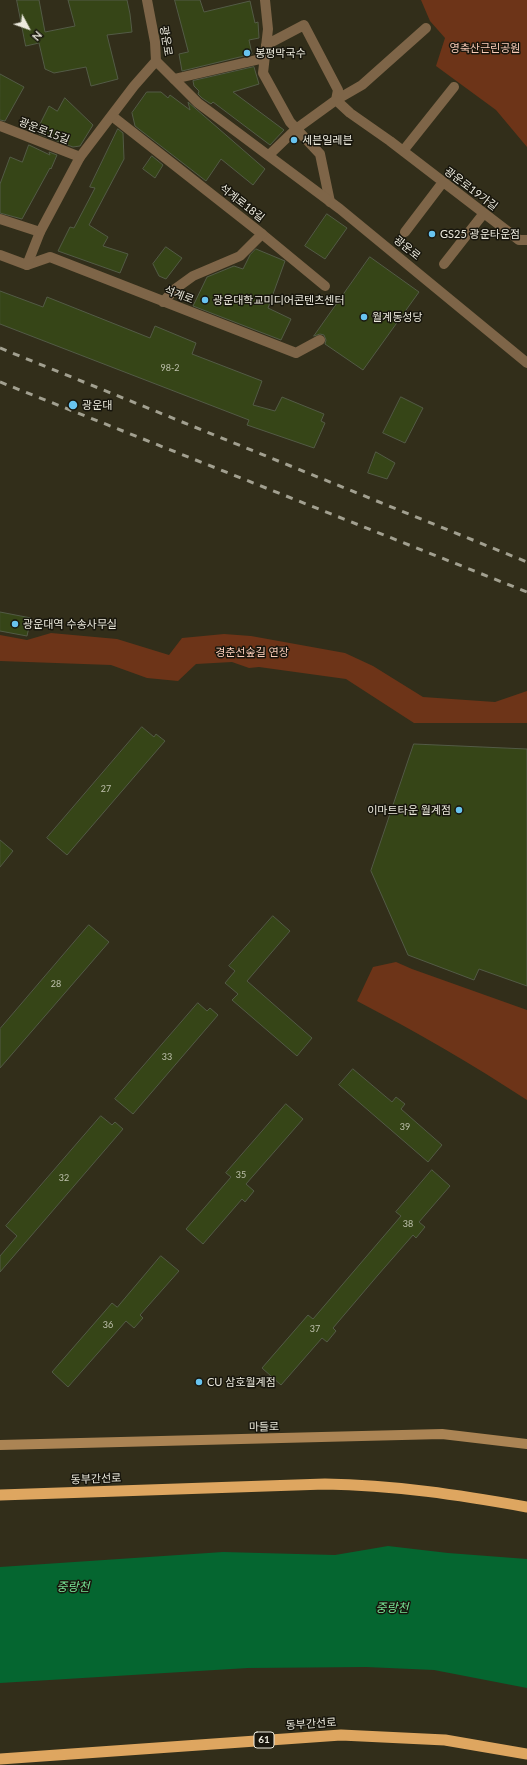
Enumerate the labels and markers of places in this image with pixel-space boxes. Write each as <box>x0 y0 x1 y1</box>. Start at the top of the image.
place label: 봉평막국수 <box>255 46 306 60</box>
marker: 봉평막국수 <box>242 48 252 58</box>
place label: 세븐일레븐 <box>302 133 353 147</box>
marker: 세븐일레븐 <box>289 135 299 145</box>
place label: GS25 광운타운점 <box>440 227 520 241</box>
marker: GS25 광운타운점 <box>427 229 437 239</box>
place label: 광운대학교미디어콘텐츠센터 <box>213 293 345 307</box>
marker: 광운대학교미디어콘텐츠센터 <box>200 295 210 305</box>
place label: 월계동성당 <box>372 310 423 324</box>
marker: 월계동성당 <box>359 312 369 322</box>
place label: 광운대 <box>82 398 112 412</box>
marker: 광운대 <box>67 399 79 411</box>
place label: 광운대역 수송사무실 <box>23 617 117 631</box>
marker: 광운대역 수송사무실 <box>10 619 20 629</box>
place label: 이마트타운 월계점 <box>367 803 451 817</box>
marker: 이마트타운 월계점 <box>454 805 464 815</box>
place label: CU 삼호월계점 <box>207 1375 276 1389</box>
marker: CU 삼호월계점 <box>194 1377 204 1387</box>

